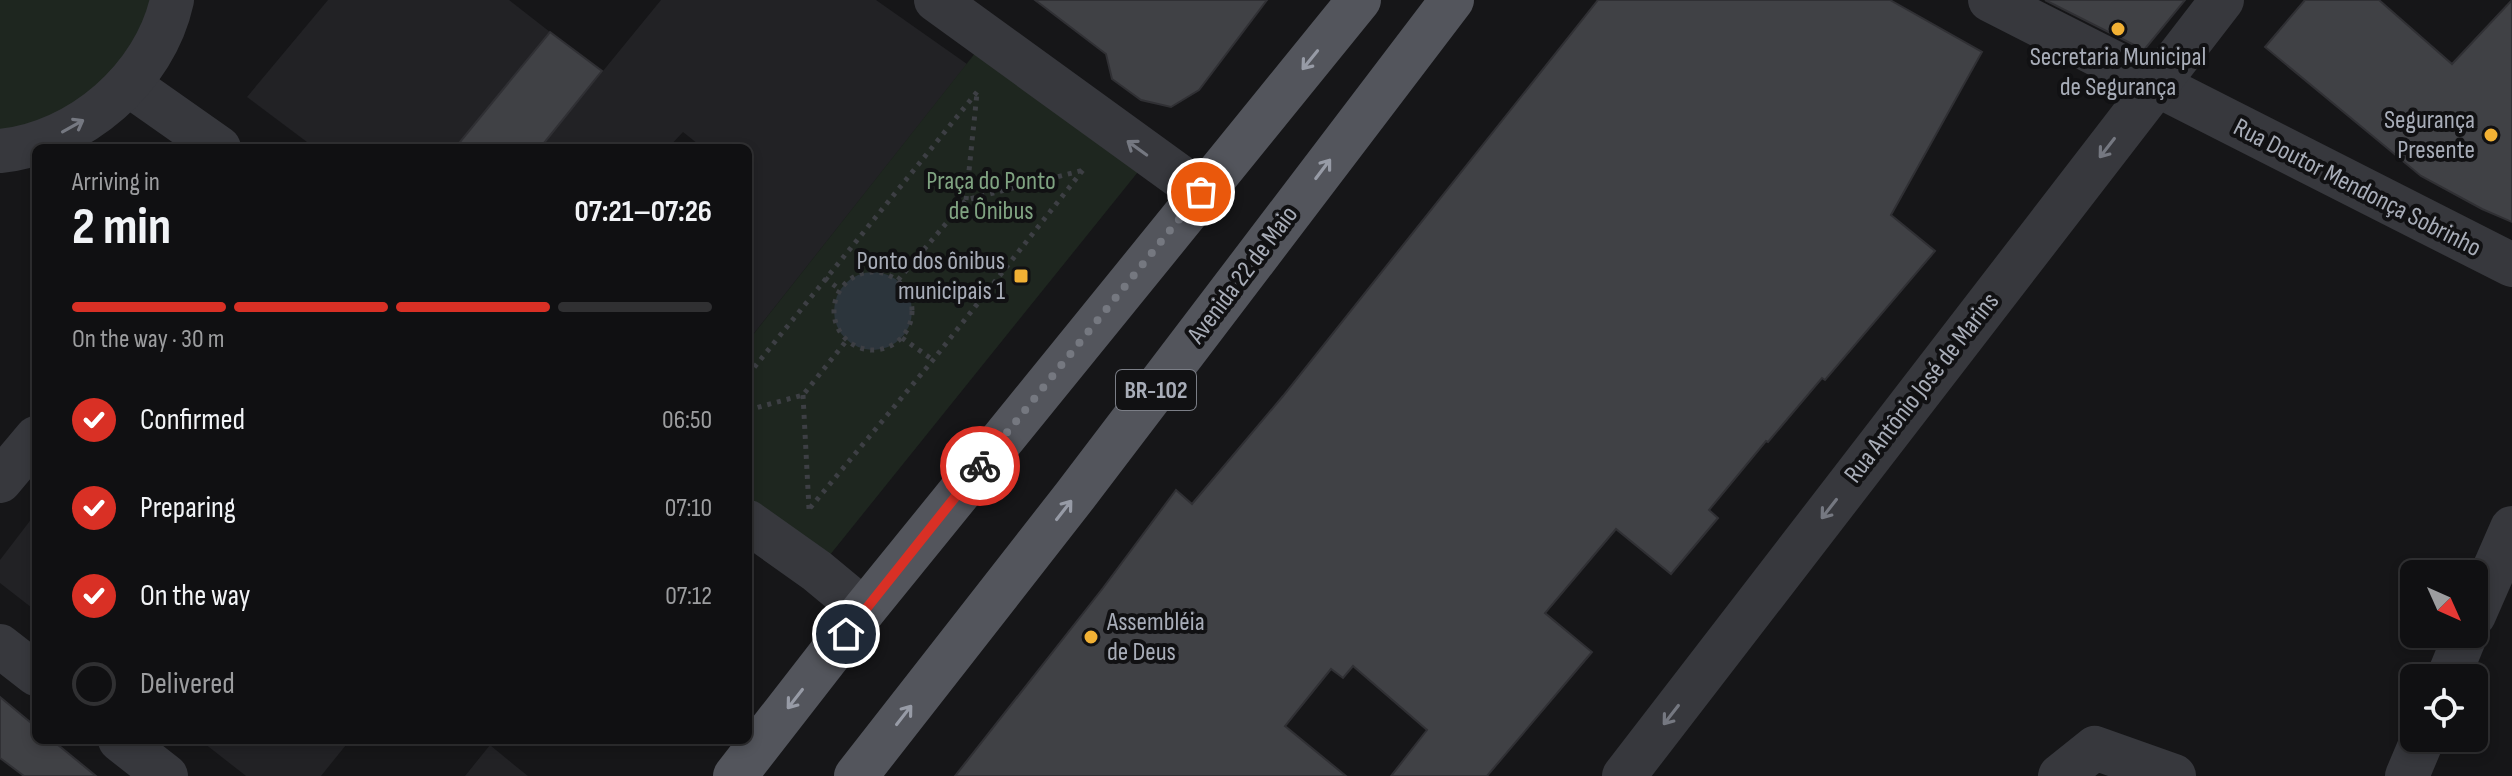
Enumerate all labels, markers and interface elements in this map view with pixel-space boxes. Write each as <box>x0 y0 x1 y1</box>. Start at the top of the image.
marker: Secretaria Municipal de Segurança <box>2109 20 2127 38</box>
place label: Secretaria Municipal de Segurança <box>2030 42 2206 103</box>
one-way arrow <box>1301 49 1318 70</box>
place label: Segurança Presente <box>2384 105 2475 166</box>
street label: Rua Doutor Mendonça Sobrinho <box>2228 112 2486 264</box>
one-way arrow <box>61 118 85 134</box>
marker: Segurança Presente <box>2482 126 2500 144</box>
one-way arrow <box>2099 137 2116 158</box>
one-way arrow <box>1127 139 1148 156</box>
pin <box>1167 158 1235 226</box>
one-way arrow <box>1315 159 1332 181</box>
park label: Praça do Ponto de Ônibus <box>926 166 1056 227</box>
text: Arriving in <box>72 167 160 198</box>
icon: bag <box>1179 170 1223 214</box>
text: 07:21–07:26 <box>575 194 712 230</box>
text: 2 min <box>72 196 171 259</box>
street label: Avenida 22 de Maio <box>1181 200 1305 351</box>
place label: Ponto dos ônibus municipais 1 <box>856 246 1005 307</box>
marker: Ponto dos ônibus municipais 1 <box>1012 267 1030 285</box>
street label: Rua Antônio José de Marins <box>1838 287 2006 489</box>
text: On the way · 30 m <box>72 324 224 355</box>
road number: BR-102 <box>1116 370 1196 410</box>
icon: check <box>72 398 116 442</box>
text: Confirmed <box>140 402 245 438</box>
text: 06:50 <box>662 405 712 436</box>
courier <box>940 426 1020 506</box>
icon: bike <box>958 444 1002 488</box>
icon: check <box>72 486 116 530</box>
text: Preparing <box>140 490 236 526</box>
text: 07:10 <box>665 493 712 524</box>
one-way arrow <box>1821 498 1838 519</box>
one-way arrow <box>1055 500 1073 521</box>
north arrow <box>2400 560 2488 648</box>
map controls <box>2400 560 2488 752</box>
icon: check <box>72 574 116 618</box>
text: On the way <box>140 578 250 614</box>
text: 07:12 <box>665 581 712 612</box>
pin <box>812 600 880 668</box>
place label: Assembléia de Deus <box>1106 607 1205 668</box>
icon: home <box>824 612 868 656</box>
marker: Assembléia de Deus <box>1082 628 1100 646</box>
button: locate <box>2400 664 2488 752</box>
text: Delivered <box>140 666 235 702</box>
one-way arrow <box>787 688 804 709</box>
one-way arrow <box>1662 704 1679 725</box>
one-way arrow <box>895 705 912 726</box>

